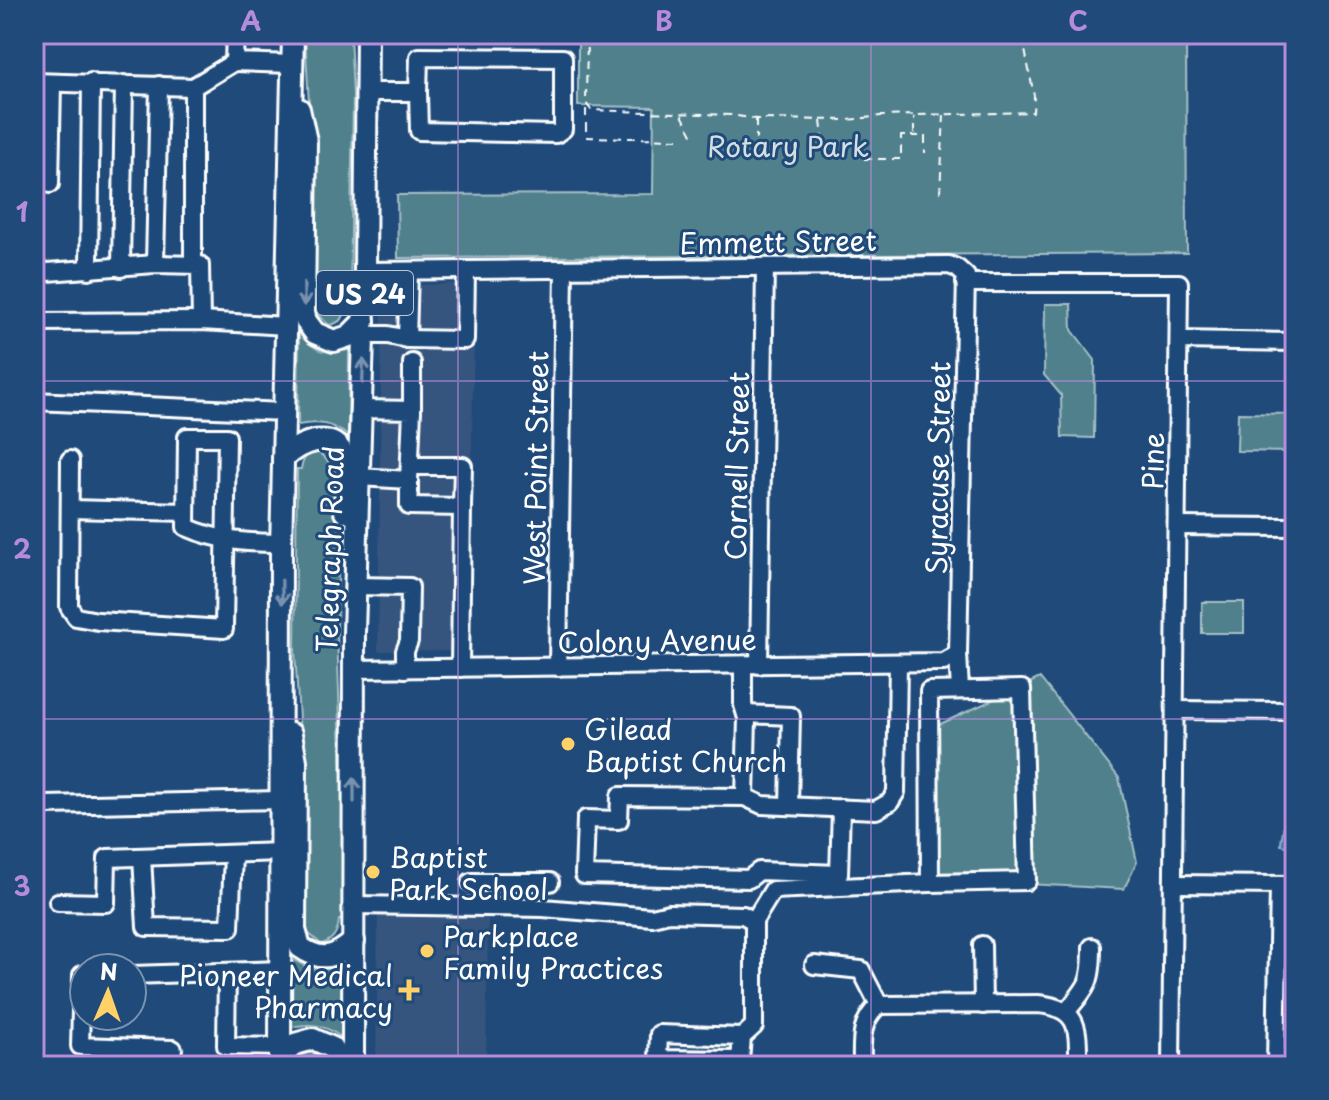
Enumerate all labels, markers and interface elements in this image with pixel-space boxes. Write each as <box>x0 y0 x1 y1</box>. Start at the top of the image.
text: A <box>241 1 261 40</box>
text: B <box>655 1 673 40</box>
text: C <box>1068 1 1088 40</box>
park label: Rotary Park <box>707 124 869 167</box>
text: 1 <box>16 192 28 231</box>
street label: Emmett Street <box>679 218 877 264</box>
road number: US 24 <box>317 271 413 315</box>
one-way arrow <box>296 280 312 307</box>
street label: West Point Street <box>511 351 559 585</box>
one-way arrow <box>355 358 370 385</box>
street label: Syracuse Street <box>914 361 960 575</box>
street label: Cornell Street <box>713 371 759 561</box>
street label: Pine <box>1130 432 1174 490</box>
street label: Telegraph Road <box>304 445 354 653</box>
text: 2 <box>13 529 31 568</box>
one-way arrow <box>274 578 290 605</box>
street label: Colony Avenue <box>557 617 757 663</box>
place label: Gilead Baptist Church <box>584 707 787 782</box>
marker: Gilead Baptist Church <box>559 735 577 753</box>
one-way arrow <box>346 777 362 804</box>
place label: Baptist Park School <box>389 835 548 910</box>
marker: Baptist Park School <box>364 863 382 881</box>
text: 3 <box>13 866 31 905</box>
place label: Parkplace Family Practices <box>443 914 663 989</box>
marker: Parkplace Family Practices <box>418 942 436 960</box>
north arrow <box>68 952 148 1032</box>
place label: Pioneer Medical Pharmacy <box>179 953 393 1028</box>
text: N <box>99 954 118 987</box>
marker: Pioneer Medical Pharmacy <box>400 981 418 999</box>

